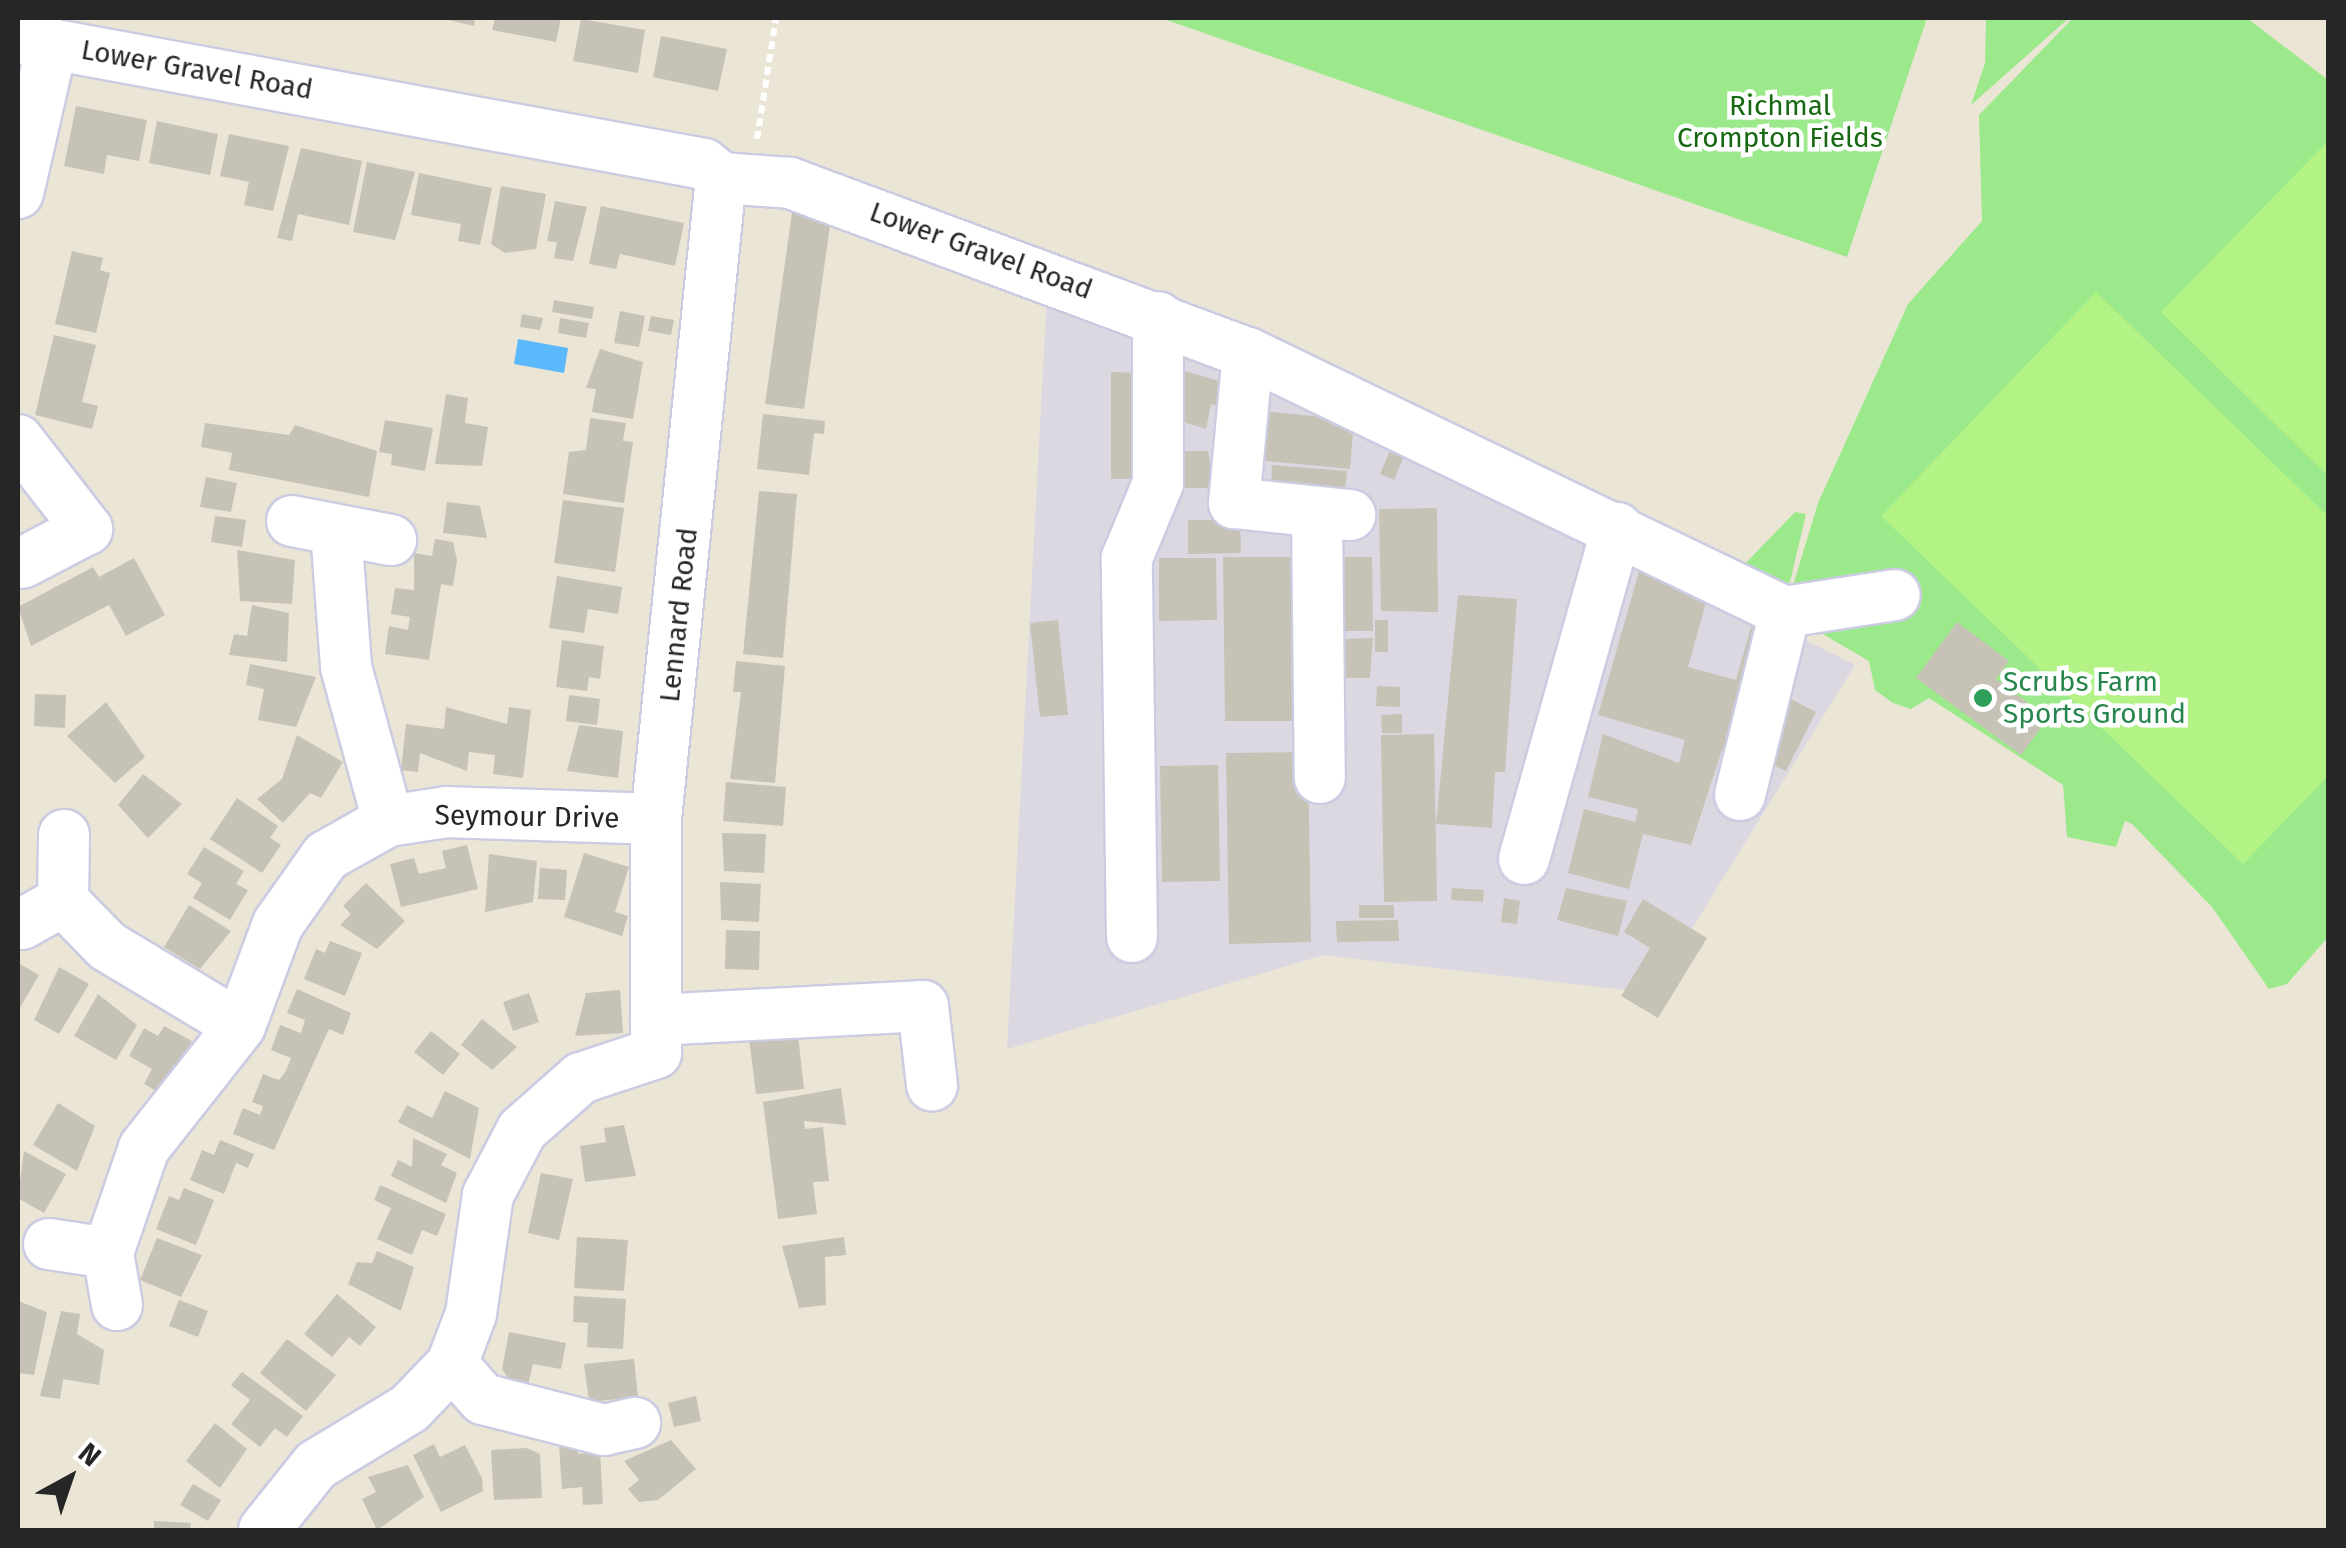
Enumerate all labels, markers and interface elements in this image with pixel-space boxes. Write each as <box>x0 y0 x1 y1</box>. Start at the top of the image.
street label: Lower Gravel Road <box>79 33 315 107</box>
park label: Richmal Crompton Fields <box>1677 89 1883 155</box>
street label: Lower Gravel Road <box>865 195 1097 307</box>
street label: Lennard Road <box>653 526 705 704</box>
place label: Scrubs Farm Sports Ground <box>2003 665 2186 731</box>
marker: Scrubs Farm Sports Ground <box>1972 687 1994 709</box>
street label: Seymour Drive <box>434 799 620 835</box>
north arrow <box>20 1428 120 1528</box>
text: N <box>72 1436 107 1473</box>

